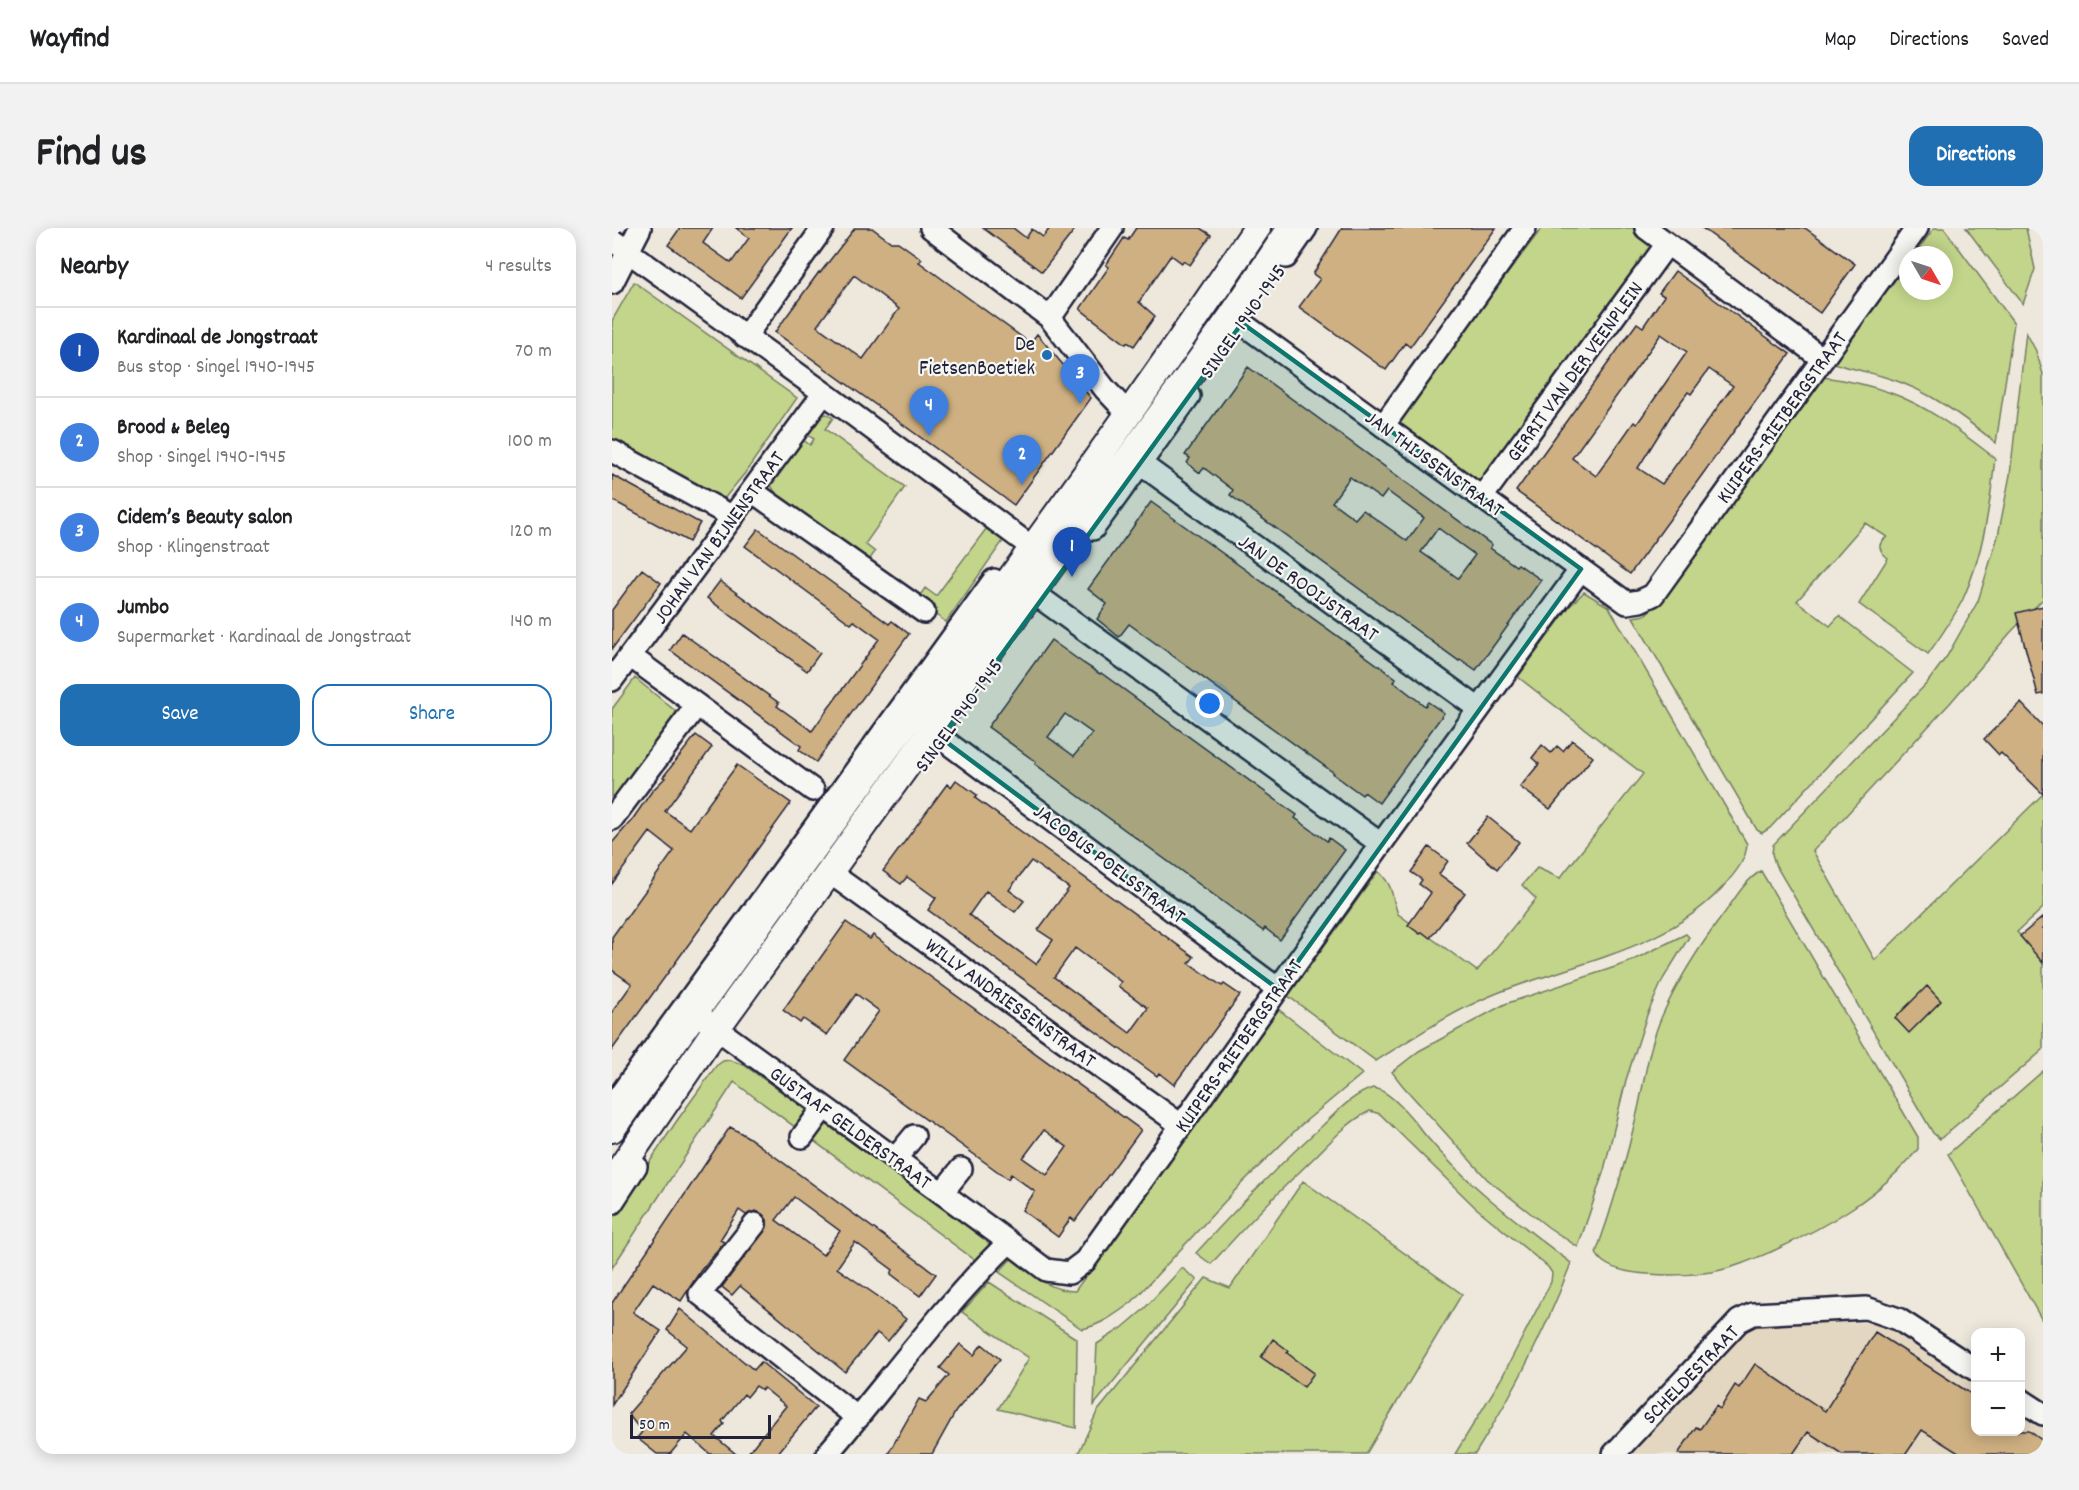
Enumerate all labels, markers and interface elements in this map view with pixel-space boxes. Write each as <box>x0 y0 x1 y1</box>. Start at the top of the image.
text: Wayfind <box>30 21 110 61</box>
text: Map <box>1825 26 1856 56</box>
text: Directions <box>1889 26 1969 56</box>
text: Saved <box>2002 26 2049 56</box>
text: Find us <box>36 126 147 186</box>
button: Directions <box>1909 126 2043 186</box>
north arrow <box>1899 246 1953 300</box>
text: Nearby <box>60 249 128 286</box>
text: 4 results <box>485 253 552 281</box>
street label: SINGEL 1940-1945 <box>1194 259 1295 386</box>
street label: GERRIT VAN DER VEENPLEIN <box>1501 276 1652 469</box>
text: Kardinaal de Jongstraat <box>117 323 318 354</box>
street label: KUIPERS-RIETBERGSTRAAT <box>1711 326 1857 511</box>
place label: De FietsenBoetiek <box>919 331 1035 385</box>
text: 1 <box>77 338 82 366</box>
text: 70 m <box>515 338 552 366</box>
marker: De FietsenBoetiek <box>1040 348 1054 362</box>
text: Bus stop · Singel 1940-1945 <box>117 354 315 382</box>
pin: 3 <box>1060 354 1100 404</box>
pin: 4 <box>910 386 948 436</box>
street label: JAN THIJSSENSTRAAT <box>1358 405 1509 526</box>
text: Brood & Beleg <box>117 413 230 444</box>
text: 2 <box>75 428 84 456</box>
text: 100 m <box>508 428 552 456</box>
pin: 2 <box>1002 436 1042 485</box>
text: Shop · Singel 1940-1945 <box>117 444 286 472</box>
street label: JOHAN VAN BIJNENSTRAAT <box>647 446 794 632</box>
text: Cidem’s Beauty salon <box>117 503 292 534</box>
text: 3 <box>75 518 84 546</box>
text: 120 m <box>510 518 552 546</box>
pin: 1 <box>1052 528 1092 577</box>
street label: JAN DE ROOIJSTRAAT <box>1231 528 1384 651</box>
text: Shop · Klingenstraat <box>117 534 270 562</box>
text: Jumbo <box>117 593 169 624</box>
text: 4 <box>75 608 84 636</box>
text: 140 m <box>510 608 552 636</box>
text: Supermarket · Kardinaal de Jongstraat <box>117 624 411 652</box>
street label: SINGEL 1940-1945 <box>909 654 1012 780</box>
button: Save <box>60 684 300 746</box>
button: Share <box>312 684 552 746</box>
your location <box>1195 689 1224 718</box>
street label: JACOBUS POELSSTRAAT <box>1026 798 1191 933</box>
street label: WILLY ANDRIESSENSTRAAT <box>918 932 1101 1077</box>
street label: KUIPERS-RIETBERGSTRAAT <box>1169 953 1312 1140</box>
street label: GUSTAAF GELDERSTRAAT <box>762 1060 937 1199</box>
street label: SCHELDESTRAAT <box>1637 1319 1748 1433</box>
map controls <box>1971 1328 2025 1436</box>
button: + <box>1971 1328 2025 1382</box>
button: − <box>1971 1382 2025 1436</box>
scale bar <box>630 1412 771 1440</box>
text: 50 m <box>639 1414 670 1437</box>

